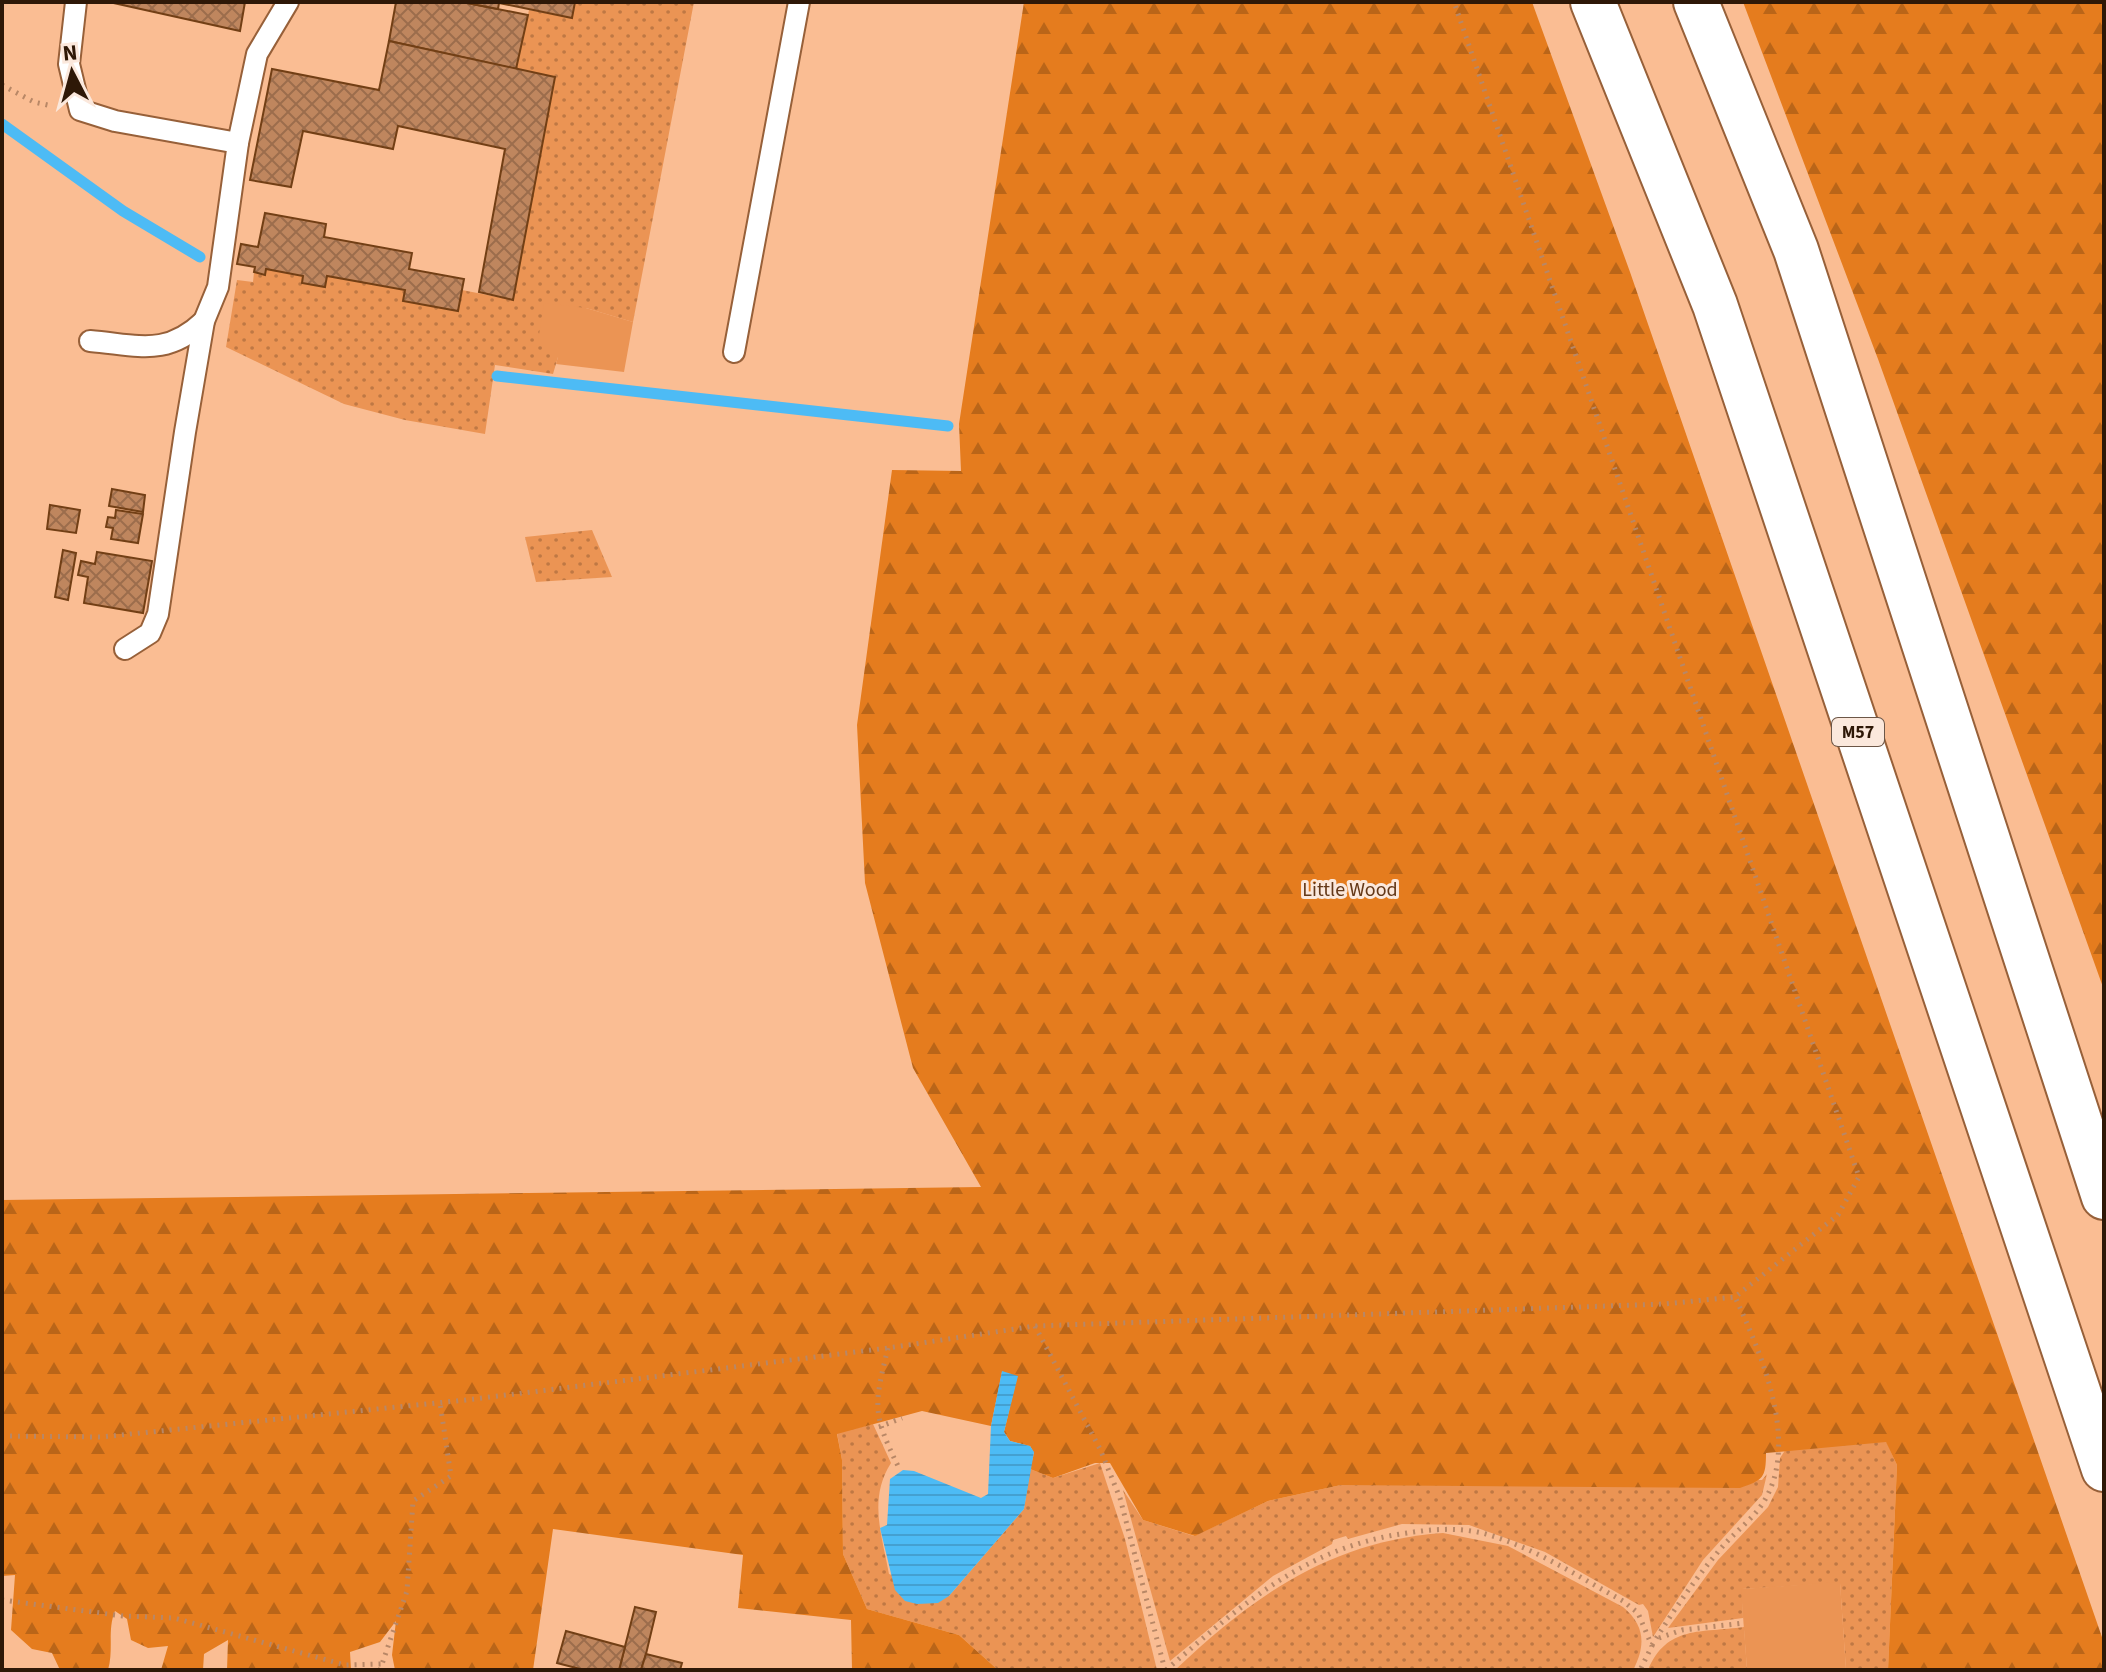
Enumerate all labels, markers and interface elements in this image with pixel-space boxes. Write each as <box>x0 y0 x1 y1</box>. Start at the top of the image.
north arrow <box>32 32 112 112</box>
text: N <box>61 36 79 70</box>
road number: M57 <box>1832 718 1884 746</box>
park label: Little Wood <box>1302 876 1398 904</box>

